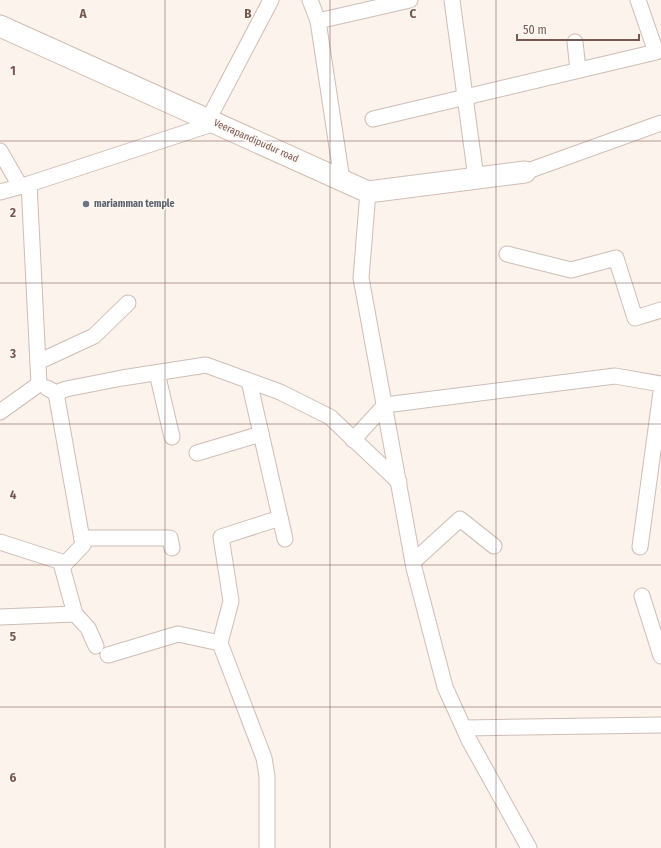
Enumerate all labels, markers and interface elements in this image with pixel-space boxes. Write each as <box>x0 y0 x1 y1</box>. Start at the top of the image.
text: A <box>78 6 87 21</box>
text: B <box>244 6 252 21</box>
text: C <box>410 6 417 21</box>
scale bar <box>517 16 639 42</box>
text: 50 m <box>523 23 547 37</box>
text: 1 <box>10 63 16 78</box>
street label: Veerapandipudur road <box>212 117 300 165</box>
place label: mariamman temple <box>94 198 175 210</box>
marker: mariamman temple <box>81 199 91 209</box>
text: 2 <box>9 205 16 220</box>
text: 3 <box>9 346 16 361</box>
text: 4 <box>10 487 17 502</box>
text: 5 <box>10 629 16 644</box>
text: 6 <box>10 770 17 785</box>

